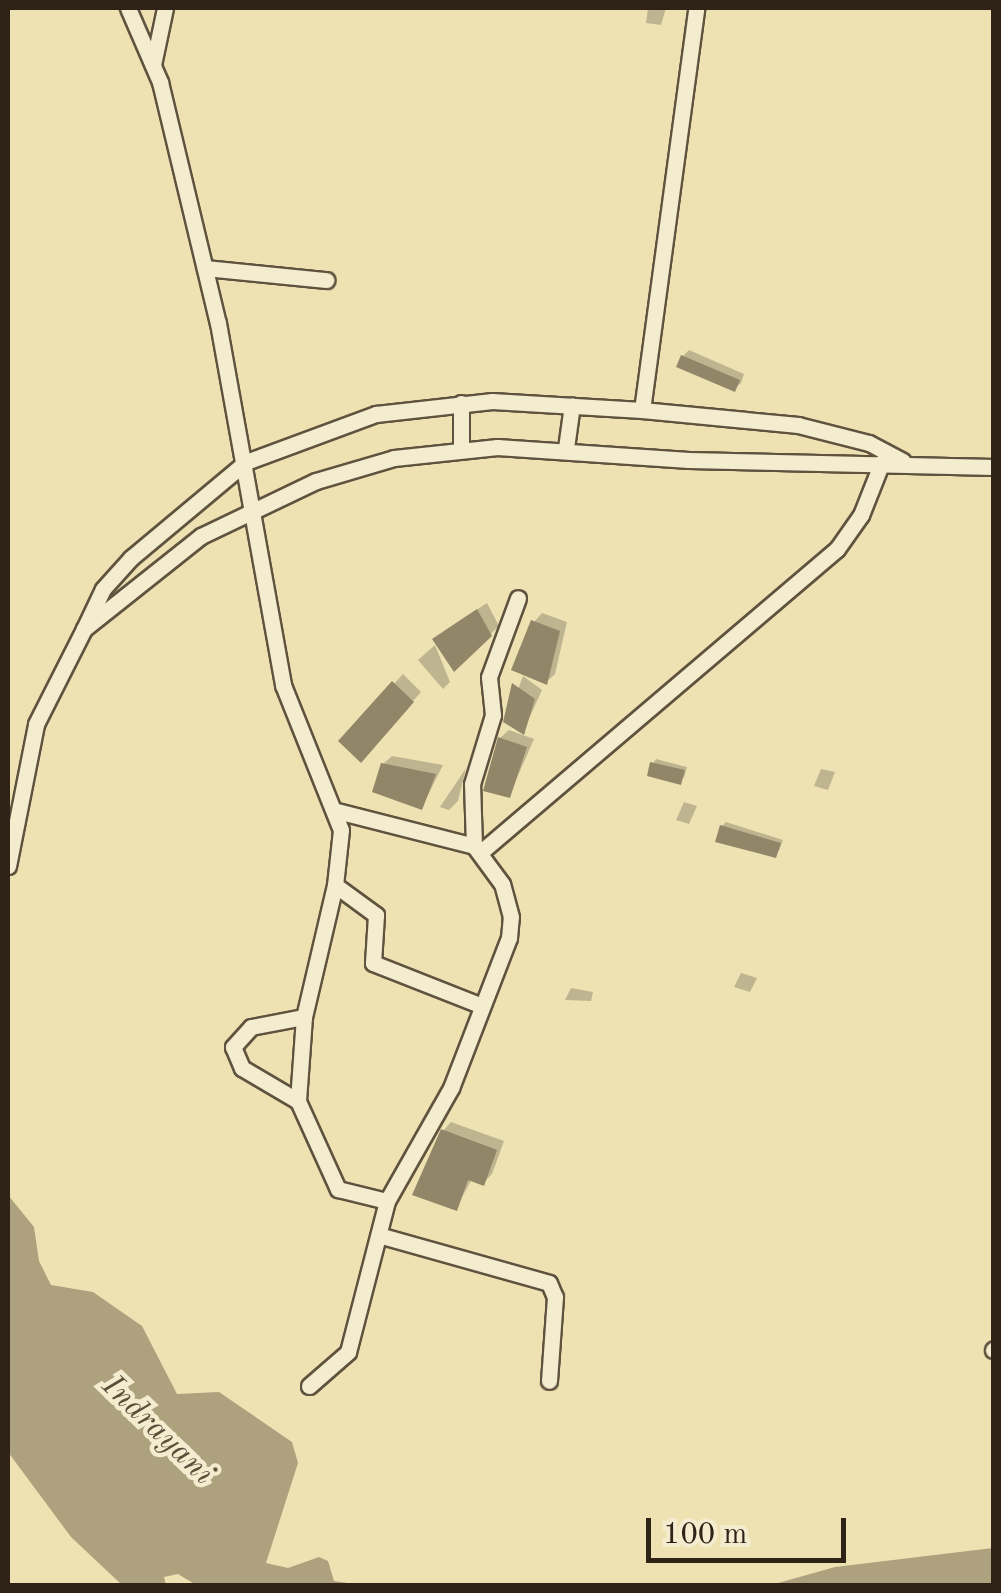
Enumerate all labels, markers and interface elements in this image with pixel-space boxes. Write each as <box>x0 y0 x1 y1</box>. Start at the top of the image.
water label: Indrayani <box>93 1368 221 1494</box>
scale bar <box>651 1498 851 1560</box>
text: 100 m <box>663 1520 747 1550</box>

